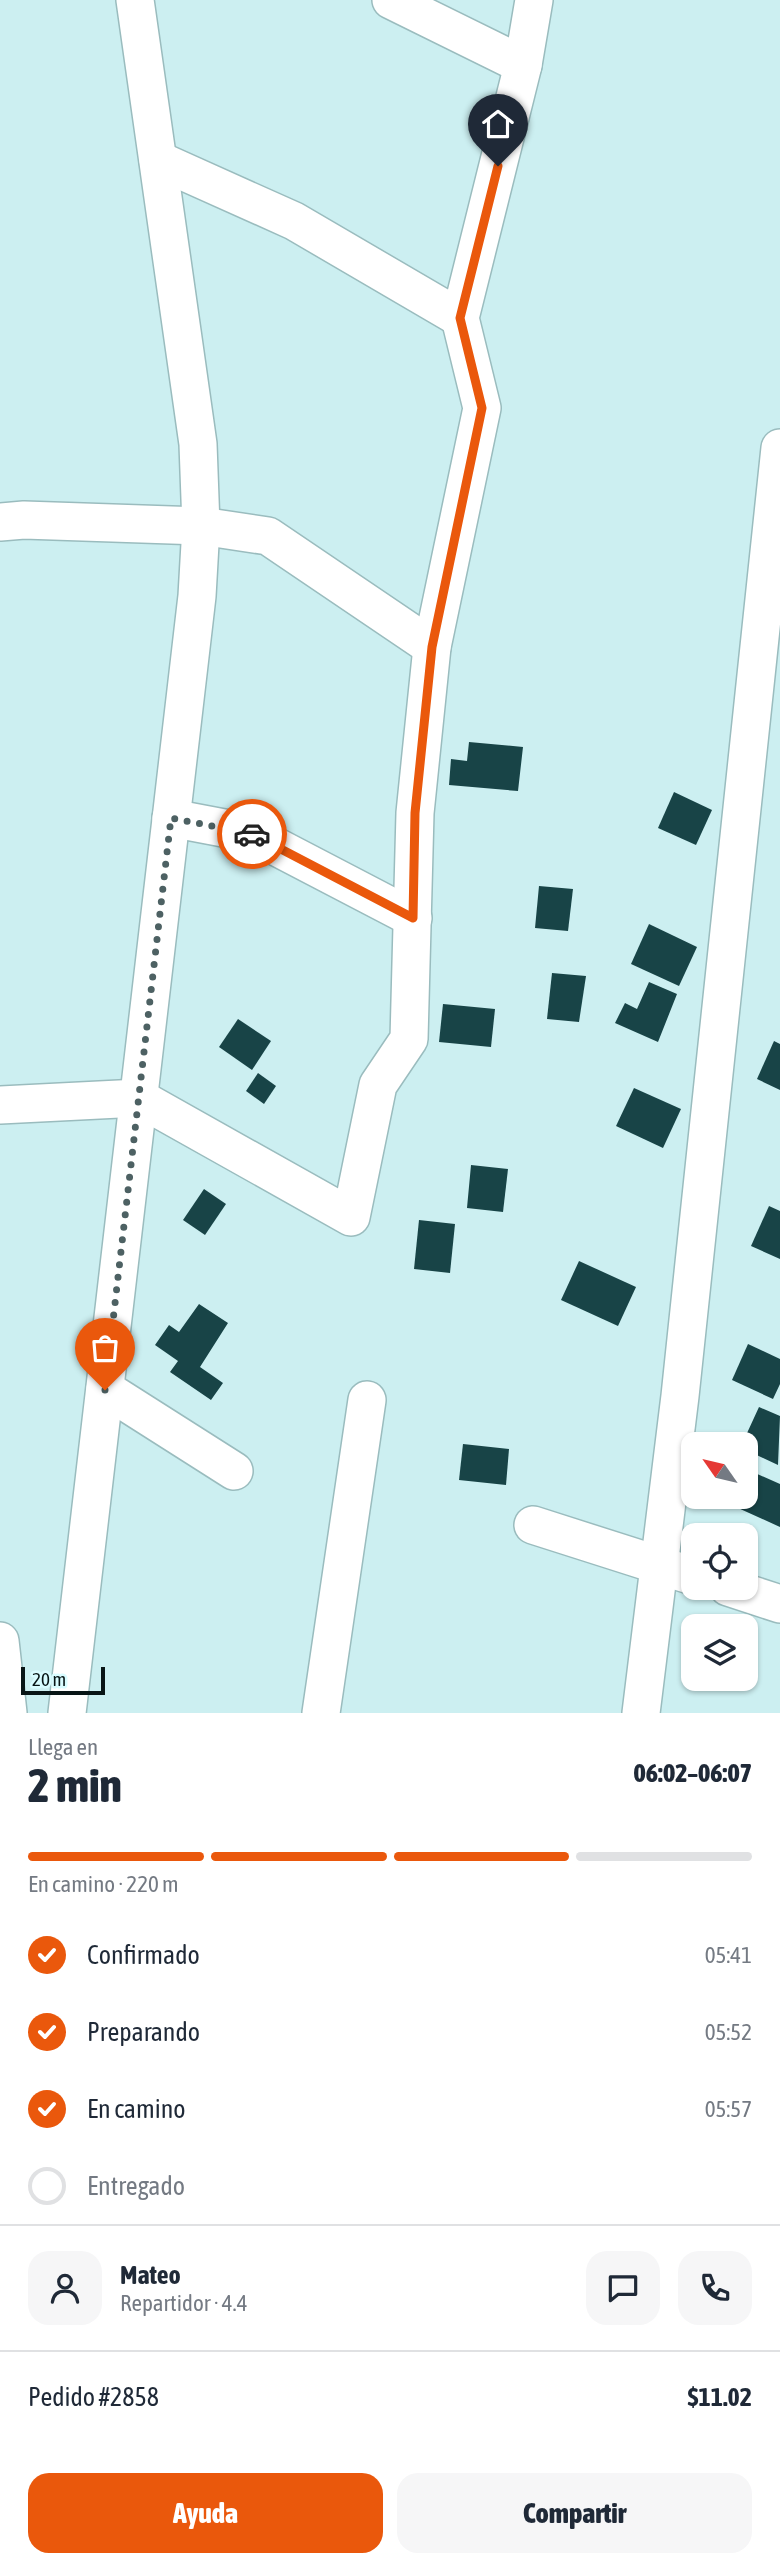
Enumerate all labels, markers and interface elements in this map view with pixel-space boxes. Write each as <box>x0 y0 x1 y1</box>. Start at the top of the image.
pin <box>468 94 528 166</box>
icon: home <box>479 105 517 143</box>
courier <box>217 799 287 869</box>
icon: car <box>233 815 271 853</box>
pin <box>75 1318 135 1390</box>
icon: bag <box>86 1329 124 1367</box>
north arrow <box>681 1432 758 1508</box>
map controls <box>681 1432 758 1691</box>
button: locate <box>681 1523 758 1600</box>
button: layers <box>681 1614 758 1691</box>
scale bar <box>21 1664 105 1696</box>
text: 20 m <box>32 1668 66 1690</box>
text: Llega en <box>28 1734 98 1760</box>
text: 06:02–06:07 <box>634 1758 752 1788</box>
text: 2 min <box>28 1759 122 1812</box>
text: En camino · 220 m <box>28 1871 179 1897</box>
icon: check <box>28 1936 66 1974</box>
text: Confirmado <box>87 1940 200 1970</box>
text: 05:41 <box>705 1942 752 1968</box>
icon: check <box>28 2013 66 2051</box>
text: Preparando <box>87 2017 200 2047</box>
text: 05:52 <box>705 2019 752 2045</box>
icon: check <box>28 2090 66 2128</box>
text: En camino <box>87 2094 186 2124</box>
text: 05:57 <box>705 2096 752 2122</box>
text: Entregado <box>87 2171 185 2201</box>
button: person <box>28 2251 102 2325</box>
button: chat <box>586 2251 660 2325</box>
button: phone <box>678 2251 752 2325</box>
text: Mateo <box>120 2260 181 2290</box>
text: Repartidor · 4.4 <box>120 2290 247 2316</box>
text: Pedido #2858 <box>28 2382 159 2412</box>
text: $11.02 <box>688 2382 752 2412</box>
button: Ayuda <box>28 2473 383 2553</box>
button: Compartir <box>397 2473 752 2553</box>

